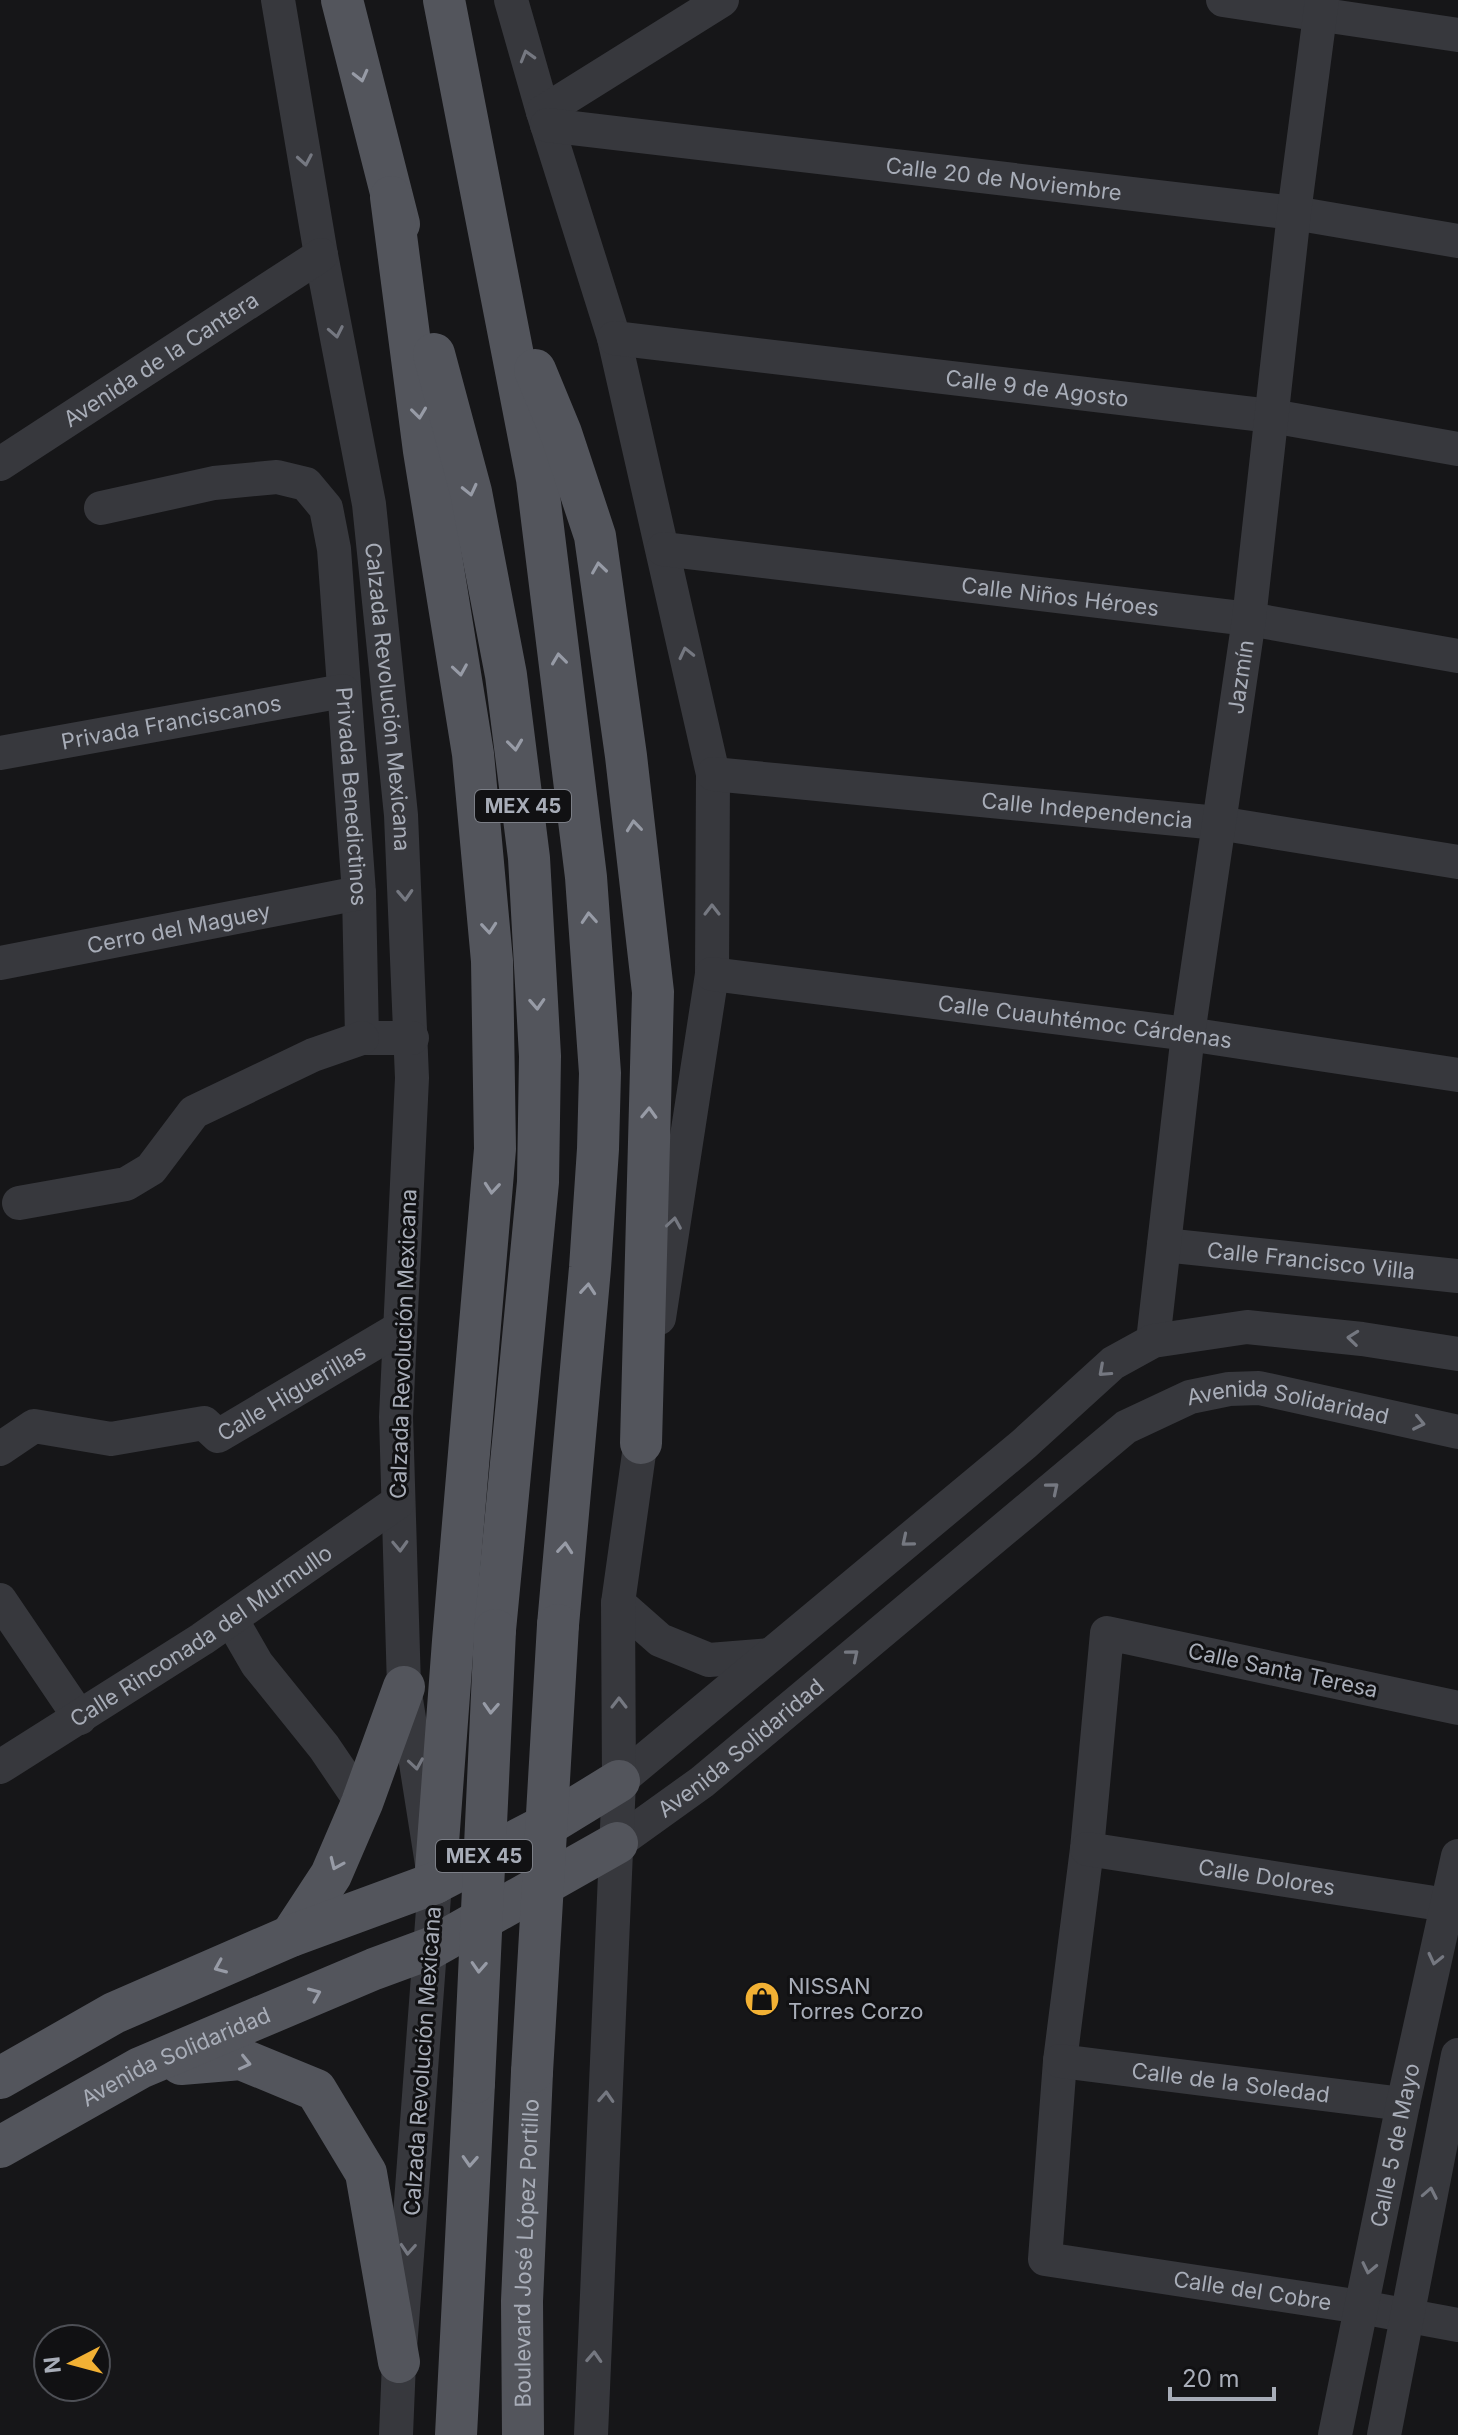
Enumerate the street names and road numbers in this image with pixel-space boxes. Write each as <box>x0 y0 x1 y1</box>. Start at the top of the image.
street label: Calle 20 de Noviembre <box>884 152 1123 206</box>
street label: Avenida de la Cantera <box>59 286 263 432</box>
street label: Calle 9 de Agosto <box>944 364 1130 412</box>
street label: Calzada Revolución Mexicana <box>360 541 416 852</box>
street label: Calle Niños Héroes <box>960 572 1160 621</box>
street label: Jazmín <box>1222 638 1259 716</box>
street label: Privada Benedictinos <box>331 686 372 906</box>
street label: Privada Franciscanos <box>59 689 283 755</box>
street label: Calle Independencia <box>980 787 1194 834</box>
road number: MEX 45 <box>475 790 571 822</box>
street label: Cerro del Maguey <box>85 898 273 959</box>
street label: Calle Cuauhtémoc Cárdenas <box>936 990 1234 1054</box>
street label: Calzada Revolución Mexicana <box>385 1189 421 1499</box>
street label: Calle Francisco Villa <box>1206 1237 1417 1284</box>
street label: Calle Higuerillas <box>213 1338 370 1446</box>
street label: Avenida Solidaridad <box>1184 1375 1392 1429</box>
street label: Calle Rinconada del Murmullo <box>65 1539 337 1732</box>
street label: Calle Santa Teresa <box>1186 1637 1380 1703</box>
street label: Avenida Solidaridad <box>653 1673 829 1823</box>
road number: MEX 45 <box>436 1840 532 1872</box>
street label: Calle Dolores <box>1197 1854 1337 1900</box>
street label: Calzada Revolución Mexicana <box>398 1905 446 2217</box>
street label: Avenida Solidaridad <box>76 2001 274 2112</box>
street label: Calle de la Soledad <box>1130 2057 1331 2108</box>
street label: Calle 5 de Mayo <box>1365 2060 1425 2230</box>
street label: Boulevard José López Portillo <box>509 2098 544 2408</box>
street label: Calle del Cobre <box>1172 2266 1333 2315</box>

